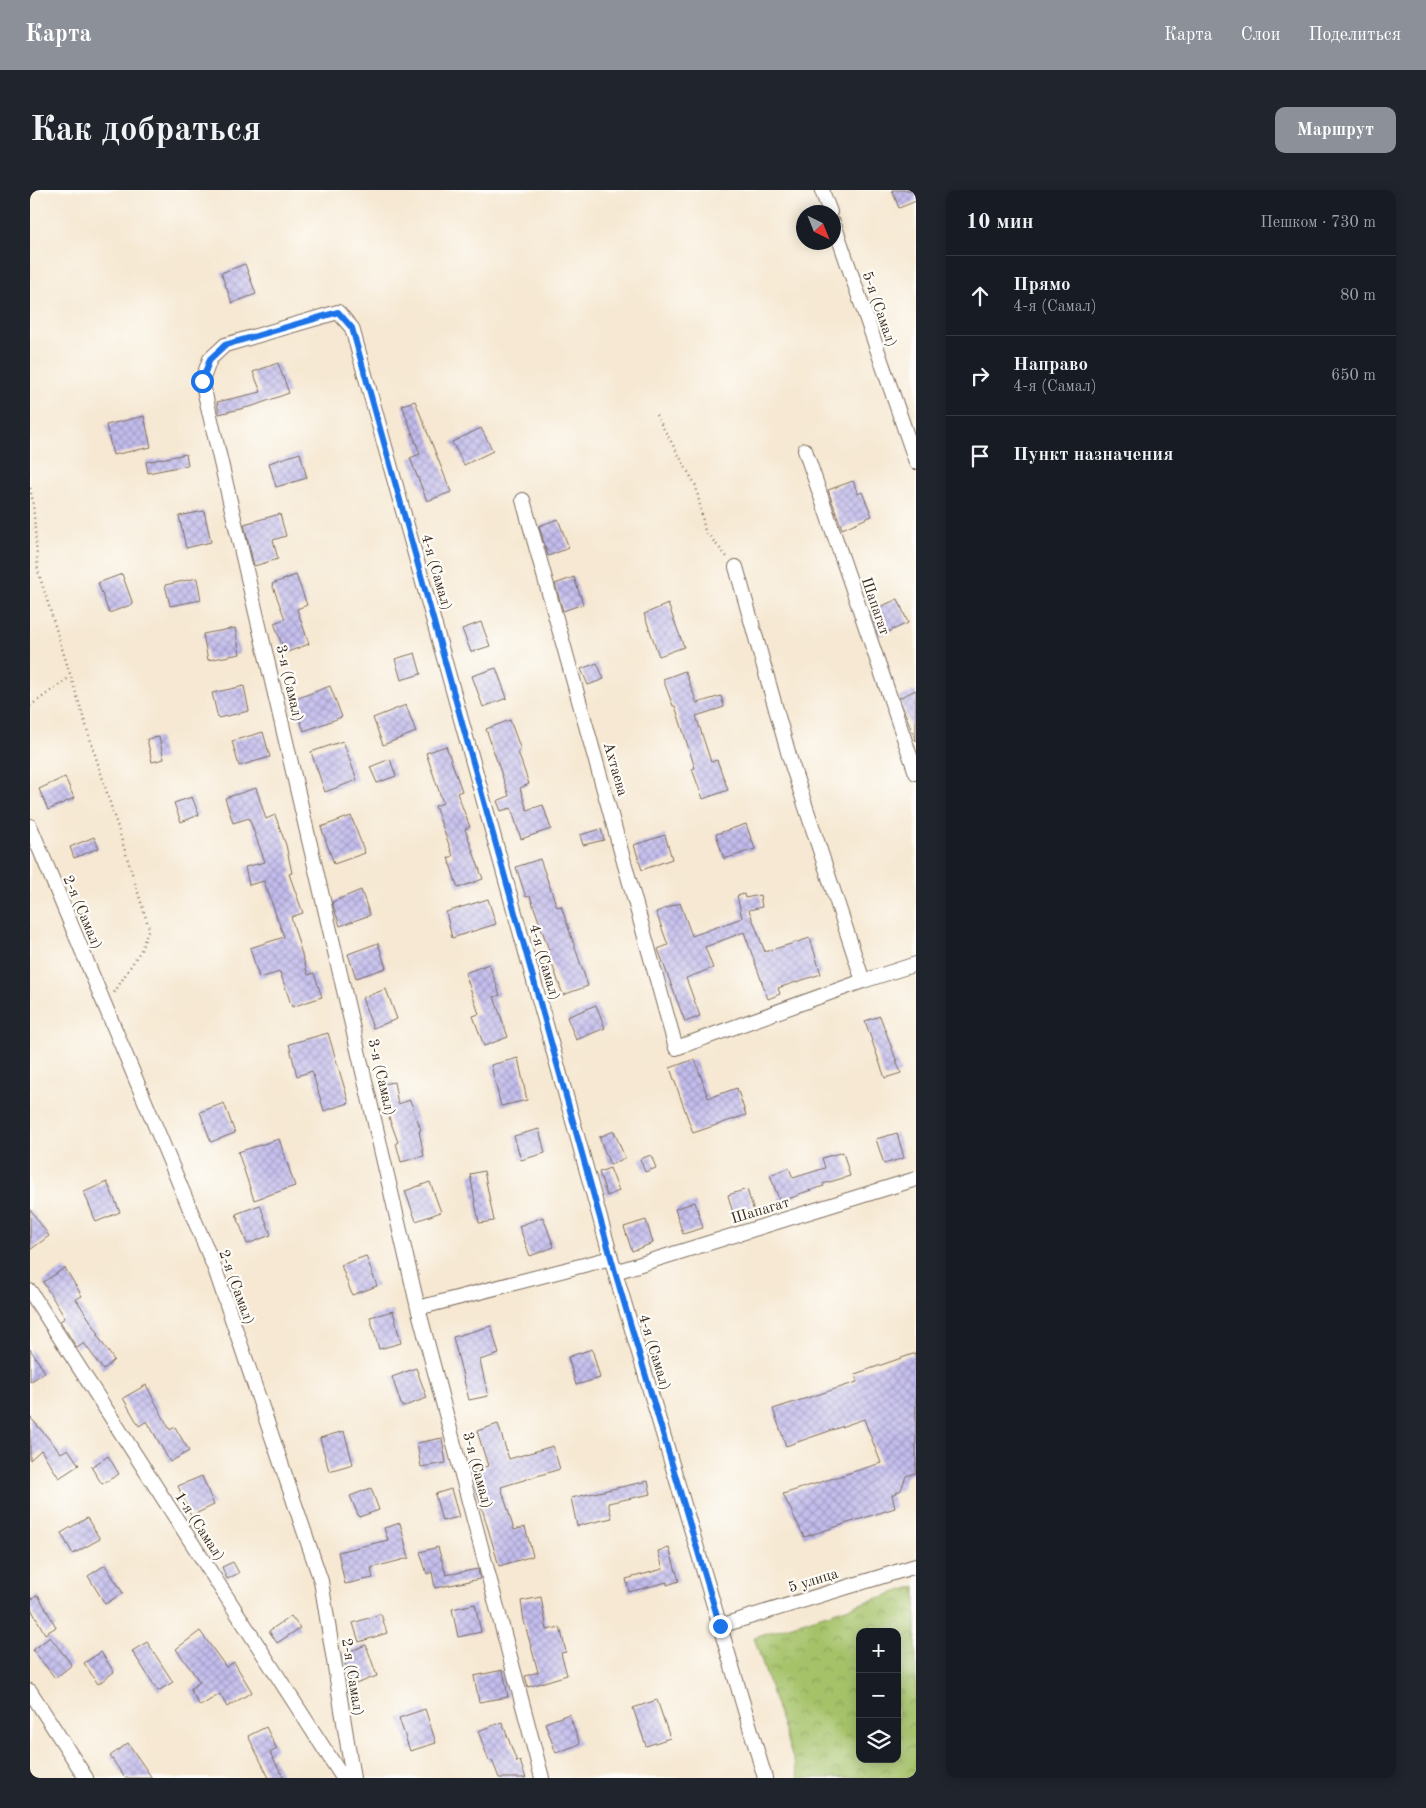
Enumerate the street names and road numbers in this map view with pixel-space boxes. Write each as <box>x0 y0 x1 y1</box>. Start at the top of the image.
street label: 5-я (Самал) <box>859 270 898 349</box>
street label: 4-я (Самал) <box>418 533 454 612</box>
street label: Шапагат <box>858 576 891 637</box>
street label: 3-я (Самал) <box>272 643 305 723</box>
street label: Ахтаева <box>600 741 630 799</box>
street label: 2-я (Самал) <box>59 874 104 952</box>
street label: 4-я (Самал) <box>526 923 562 1002</box>
street label: 3-я (Самал) <box>364 1037 397 1117</box>
street label: Шапагат <box>729 1195 791 1227</box>
street label: 2-я (Самал) <box>215 1248 256 1327</box>
street label: 4-я (Самал) <box>635 1313 672 1392</box>
street label: 3-я (Самал) <box>459 1431 494 1510</box>
street label: 1-я (Самал) <box>171 1490 226 1564</box>
street label: 5 улица <box>787 1567 841 1596</box>
street label: 2-я (Самал) <box>338 1637 365 1717</box>

